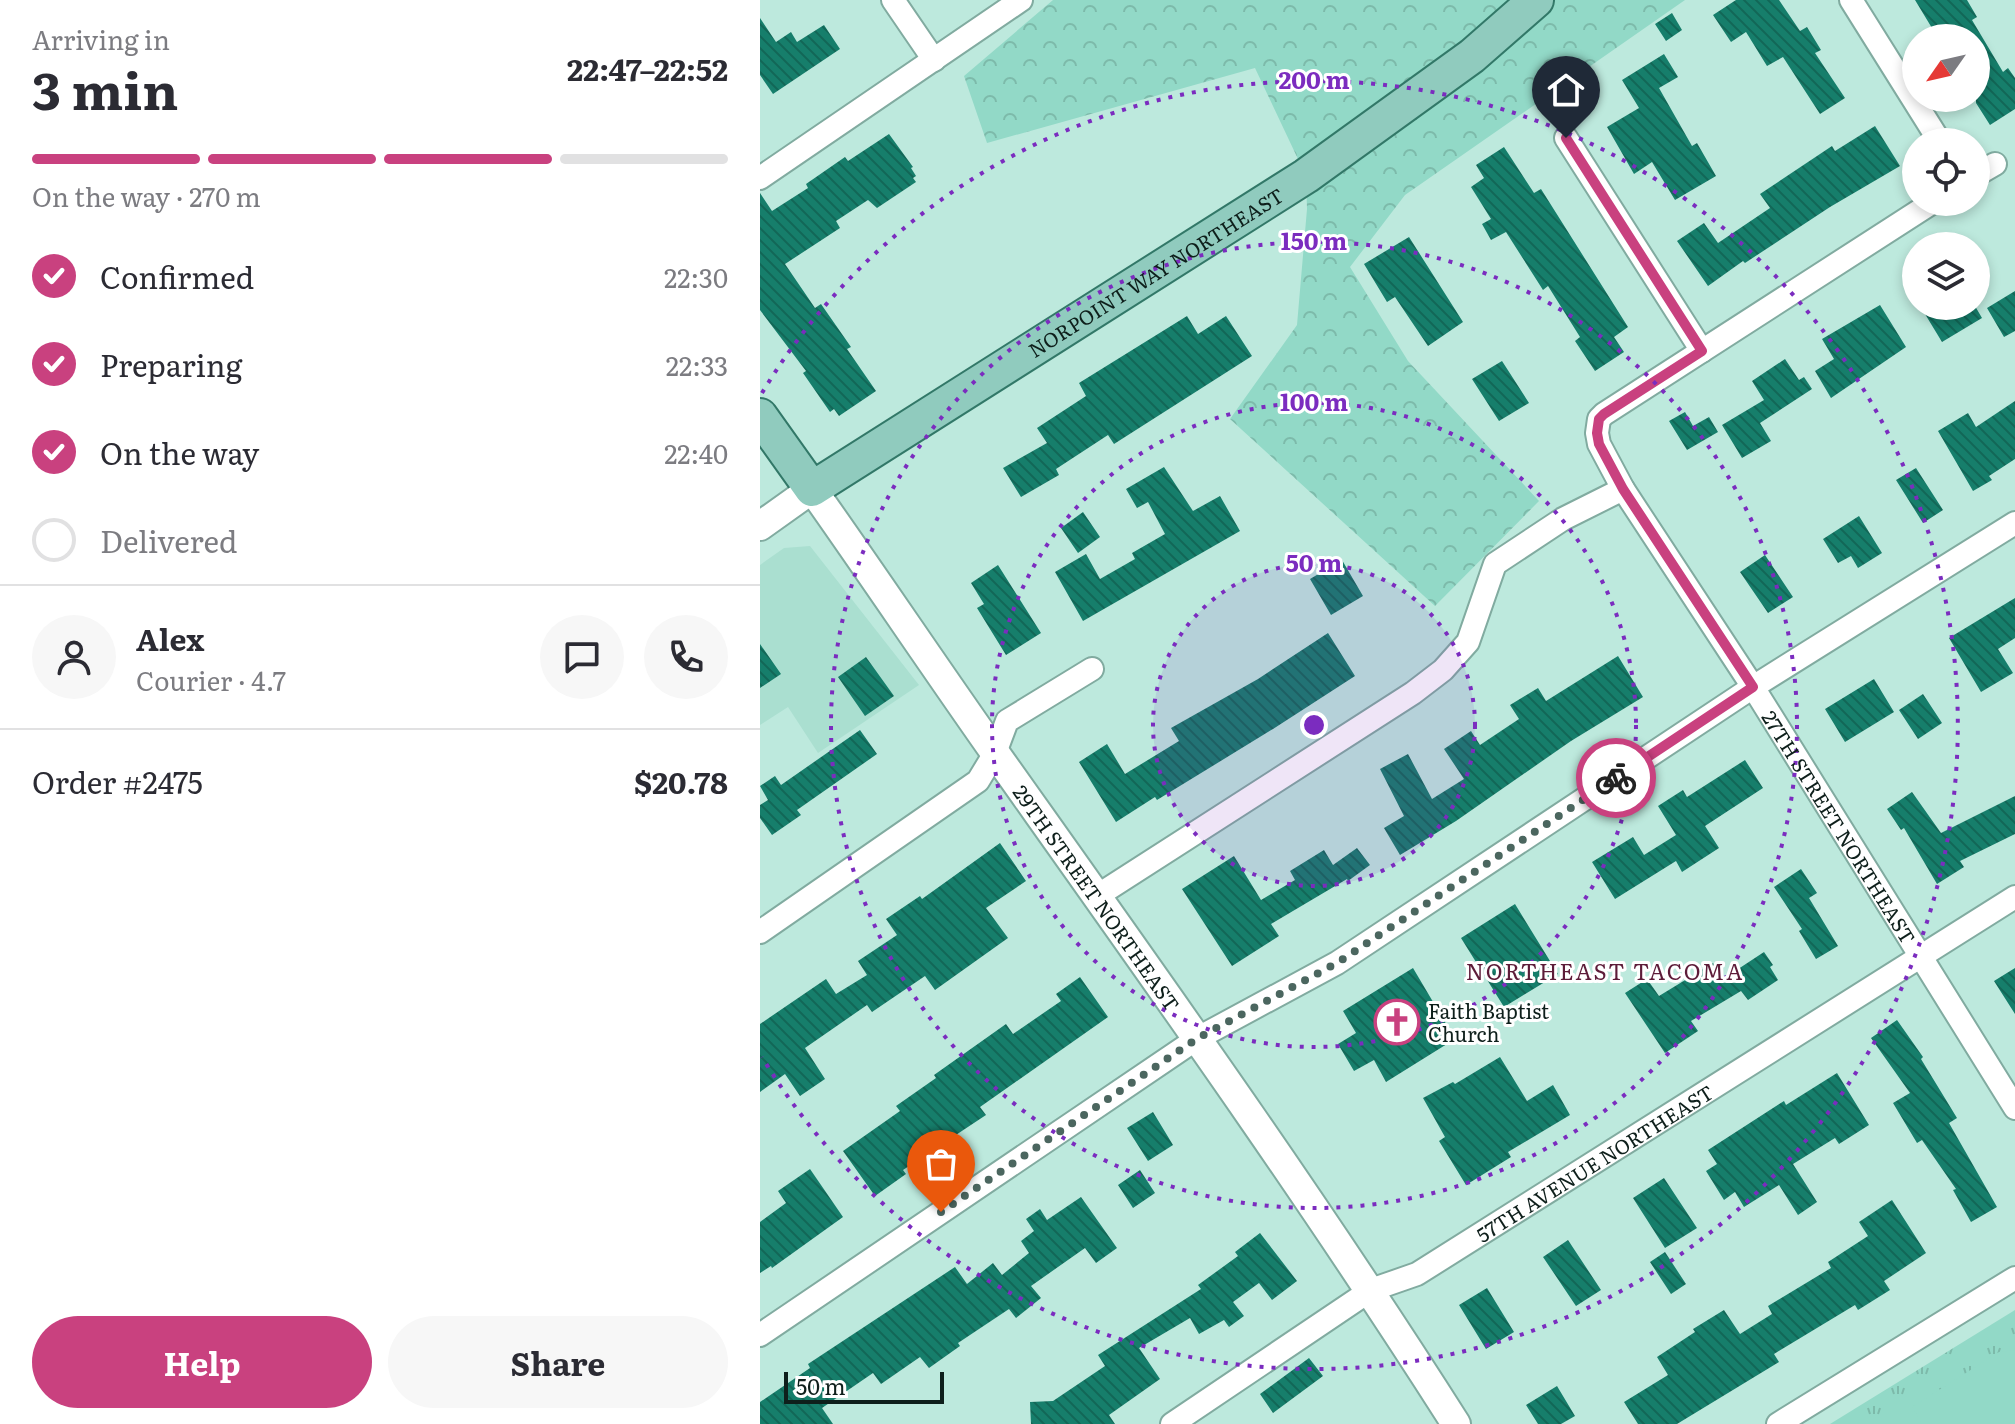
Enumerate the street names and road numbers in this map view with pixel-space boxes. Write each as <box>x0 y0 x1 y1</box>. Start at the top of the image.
street label: NORPOINT WAY NORTHEAST <box>1022 179 1289 364</box>
street label: 27TH STREET NORTHEAST <box>1756 704 1924 949</box>
street label: 29TH STREET NORTHEAST <box>1007 778 1188 1016</box>
street label: 57TH AVENUE NORTHEAST <box>1470 1076 1719 1248</box>

